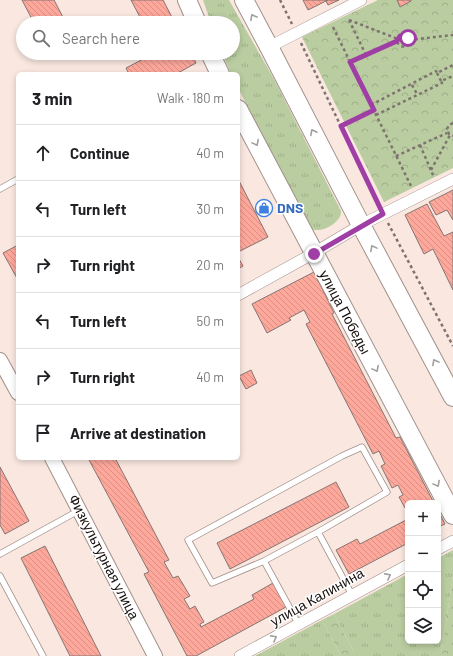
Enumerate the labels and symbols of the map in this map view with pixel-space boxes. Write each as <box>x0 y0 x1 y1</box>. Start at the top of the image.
one-way arrow <box>251 14 258 21</box>
route start <box>399 29 417 47</box>
one-way arrow <box>311 129 318 137</box>
one-way arrow <box>251 139 259 146</box>
shop icon: DNS <box>254 198 274 218</box>
place label: DNS <box>277 199 303 216</box>
route end <box>305 245 323 263</box>
one-way arrow <box>370 245 378 252</box>
street label: улица Победы <box>316 267 375 357</box>
one-way arrow <box>432 359 439 367</box>
one-way arrow <box>371 365 378 373</box>
one-way arrow <box>432 480 439 487</box>
street label: Физкультурная улица <box>66 492 143 622</box>
street label: улица Калинина <box>267 564 367 629</box>
one-way arrow <box>384 573 391 580</box>
one-way arrow <box>270 635 277 643</box>

